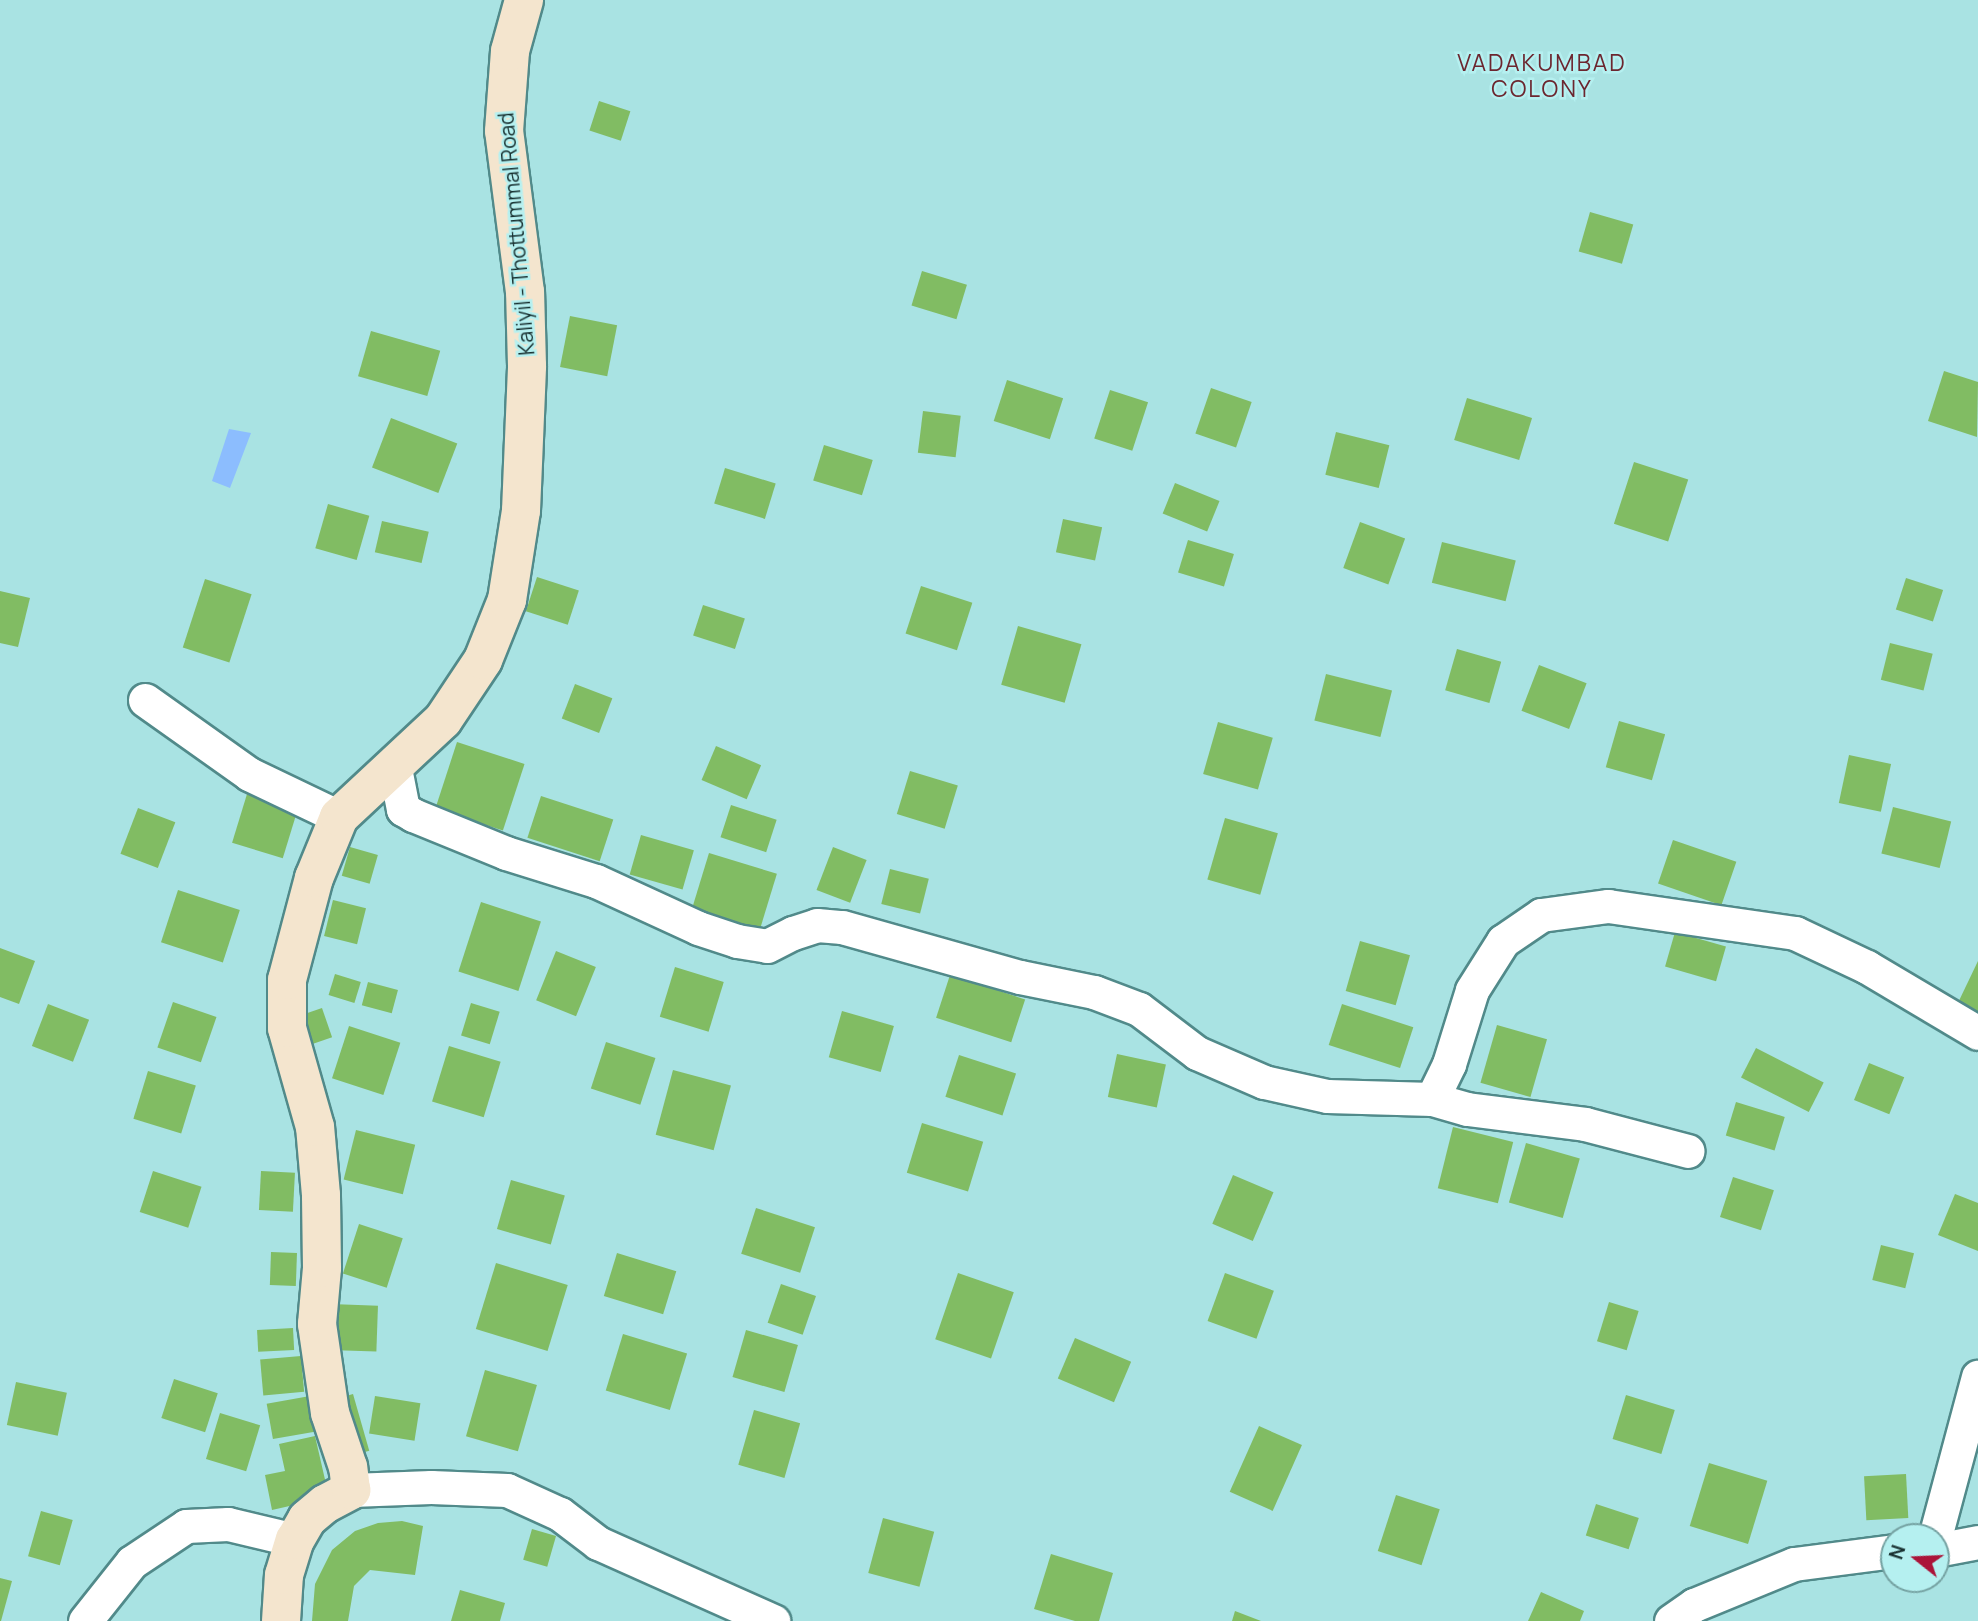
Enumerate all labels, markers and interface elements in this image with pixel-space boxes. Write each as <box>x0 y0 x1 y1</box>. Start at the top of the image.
district label: VADAKUMBAD COLONY <box>1458 48 1626 102</box>
street label: Kaliyil - Thottummal Road <box>493 112 539 356</box>
north arrow <box>1880 1523 1950 1593</box>
text: N <box>1882 1542 1911 1563</box>

